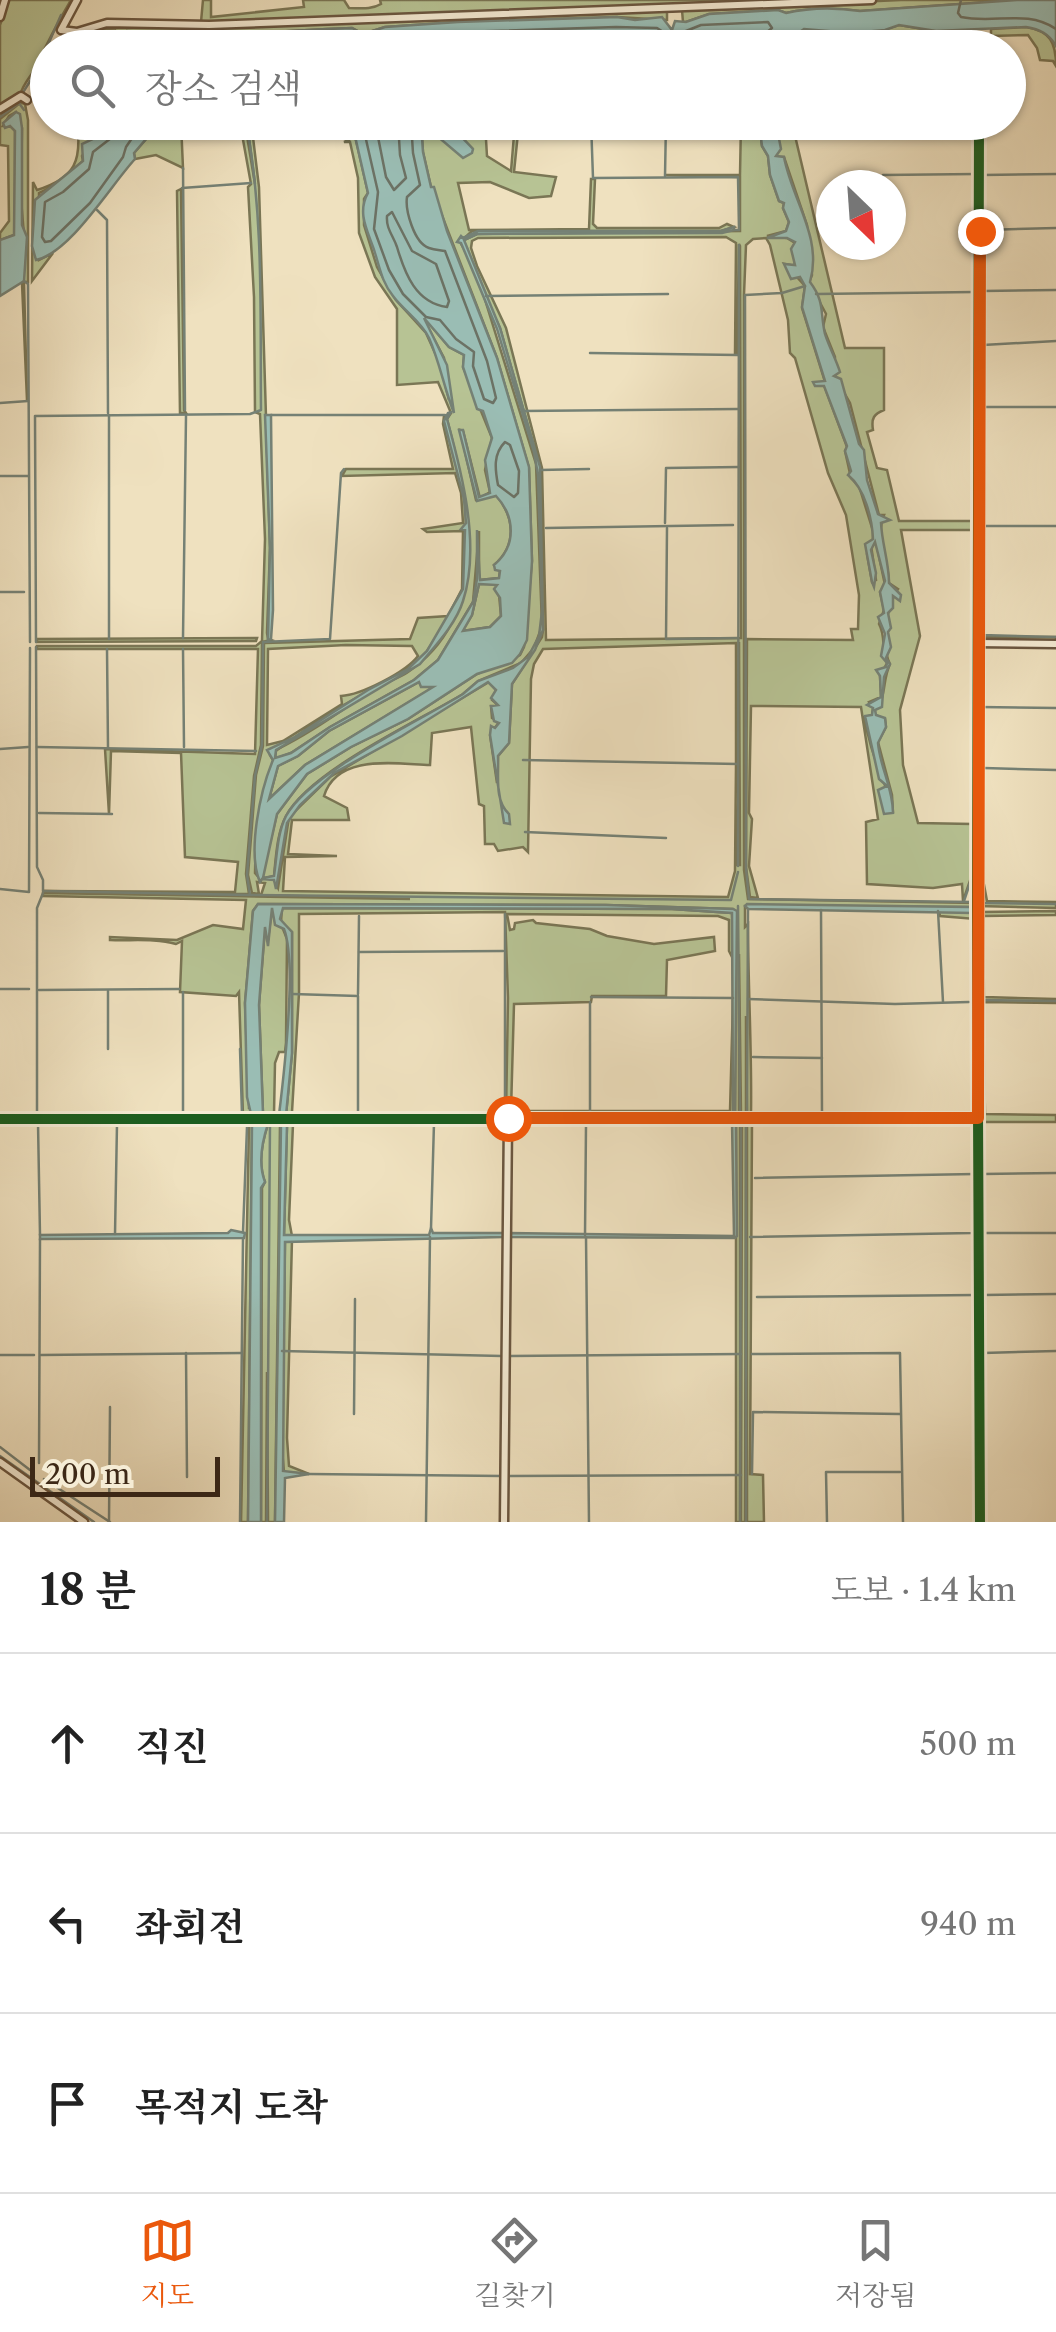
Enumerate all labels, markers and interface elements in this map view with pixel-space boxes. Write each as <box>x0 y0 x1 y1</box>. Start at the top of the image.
search box <box>30 30 1026 140</box>
icon: search <box>65 58 120 113</box>
text: 장소 검색 <box>145 65 302 112</box>
north arrow <box>816 170 906 260</box>
route end <box>958 209 1004 255</box>
route start <box>486 1096 532 1142</box>
scale bar <box>30 1452 220 1496</box>
text: 200 m <box>45 1457 130 1491</box>
text: 18 분 <box>40 1564 136 1616</box>
text: 도보 · 1.4 km <box>831 1570 1016 1609</box>
icon: ahead <box>40 1716 95 1771</box>
text: 직진 <box>135 1723 208 1770</box>
text: 500 m <box>920 1724 1016 1763</box>
icon: left <box>40 1896 95 1951</box>
text: 좌회전 <box>135 1903 245 1950</box>
text: 940 m <box>920 1904 1016 1943</box>
icon: arrive <box>40 2076 95 2131</box>
text: 목적지 도착 <box>135 2083 328 2130</box>
tab: 지도 <box>140 2213 195 2313</box>
tab: 길찾기 <box>474 2213 556 2313</box>
tab: 저장됨 <box>835 2213 916 2313</box>

